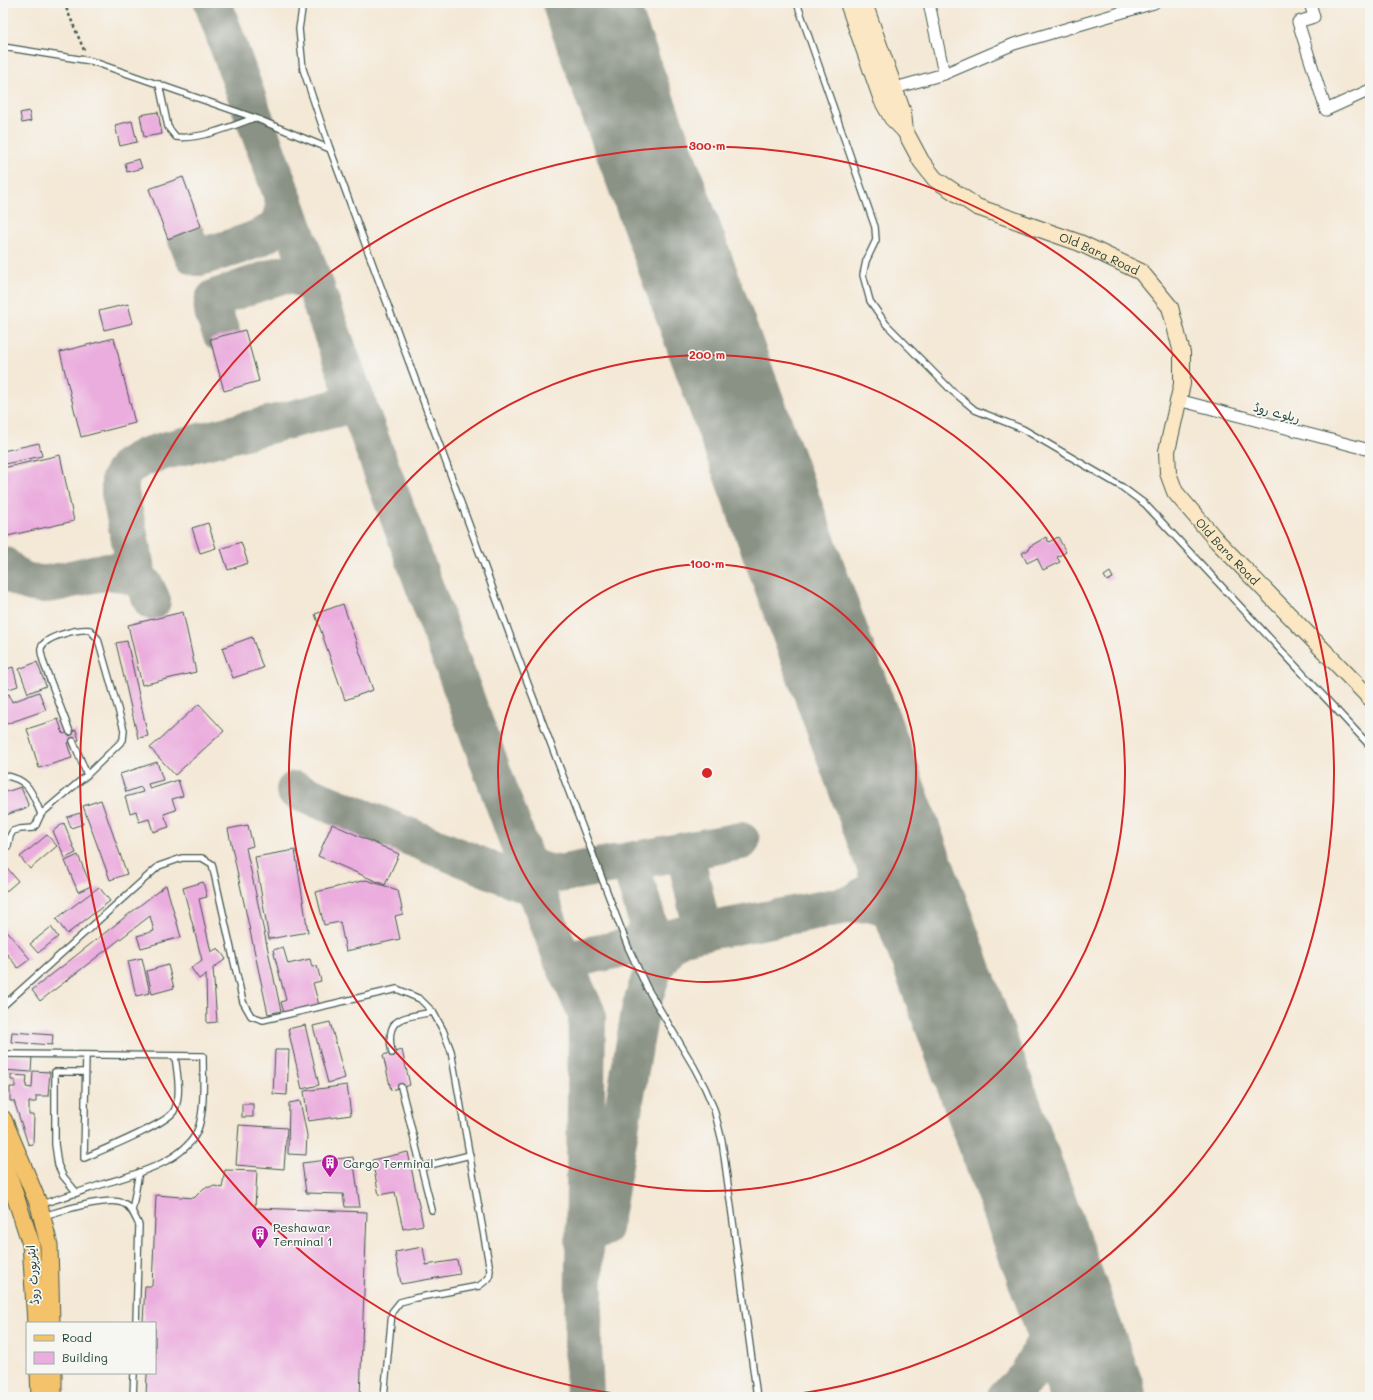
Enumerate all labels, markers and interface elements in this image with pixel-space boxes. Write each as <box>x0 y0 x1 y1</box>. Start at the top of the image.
text: 300 m <box>689 137 725 153</box>
street label: Old Bara Road <box>1057 228 1142 278</box>
text: 200 m <box>689 346 725 362</box>
street label: ریلوے روڈ <box>1252 398 1302 427</box>
street label: Old Bara Road <box>1192 514 1263 588</box>
text: 100 m <box>690 555 724 571</box>
centre of rings <box>700 766 714 780</box>
building icon: Cargo Terminal <box>320 1153 340 1178</box>
place label: Cargo Terminal <box>343 1155 434 1171</box>
place label: Peshawar Terminal 1 <box>273 1219 333 1249</box>
building icon: Peshawar Terminal 1 <box>250 1224 270 1249</box>
street label: ایئرپورٹ روڈ <box>22 1244 43 1305</box>
legend <box>26 1322 156 1374</box>
text: Road <box>62 1329 92 1345</box>
text: Building <box>62 1349 108 1365</box>

